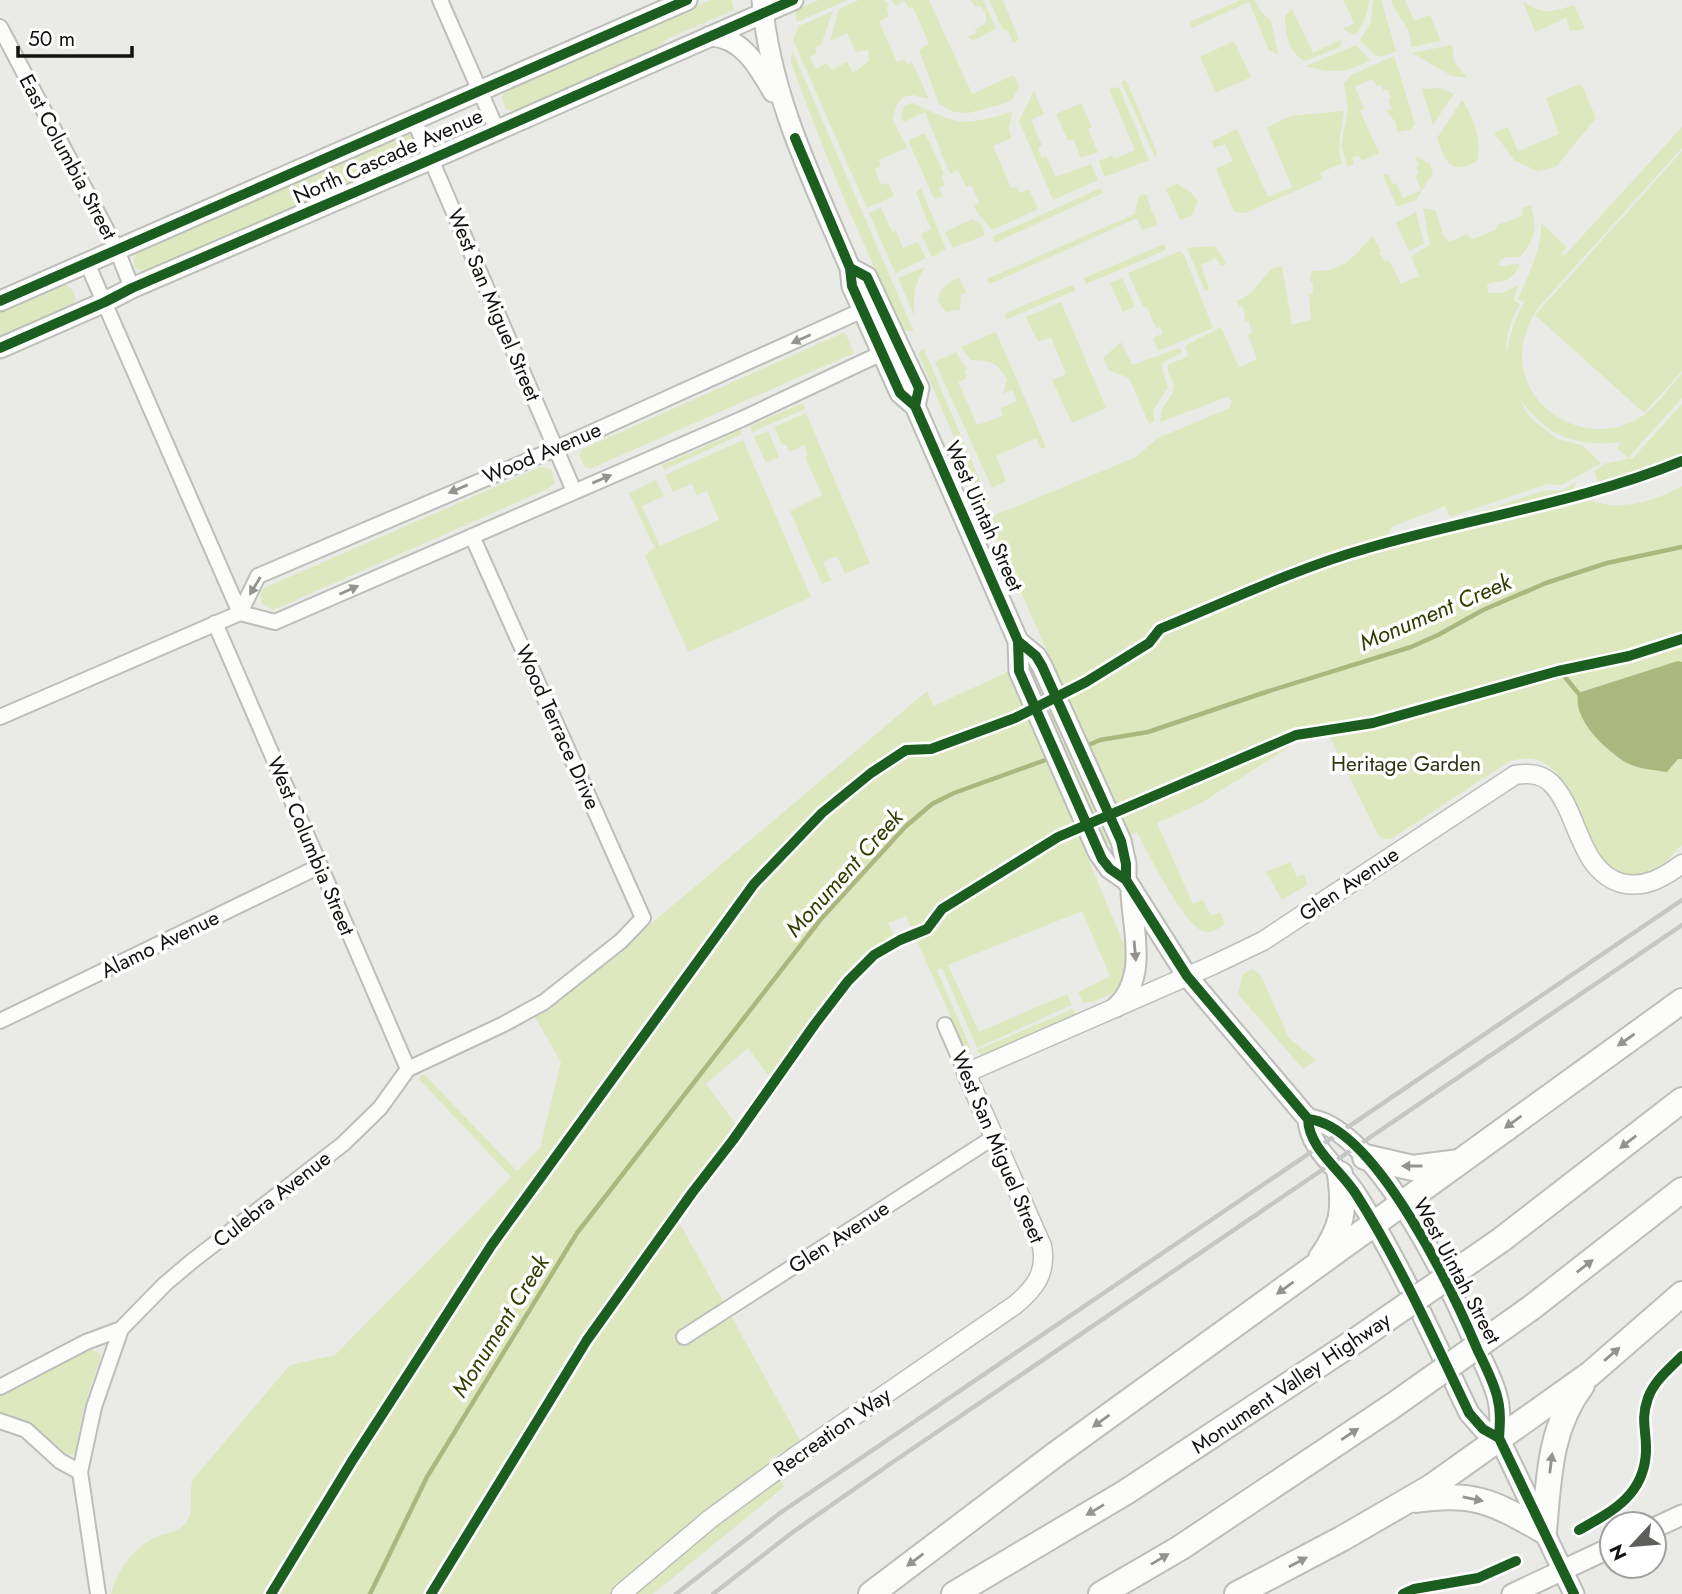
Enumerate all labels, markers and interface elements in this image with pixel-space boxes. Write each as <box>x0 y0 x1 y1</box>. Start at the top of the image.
scale bar <box>18 14 131 58</box>
text: 50 m <box>28 24 75 54</box>
street label: East Columbia Street <box>12 69 124 245</box>
street label: North Cascade Avenue <box>288 101 488 211</box>
street label: West San Miguel Street <box>440 204 548 406</box>
one-way arrow <box>791 333 811 345</box>
street label: Wood Avenue <box>478 415 606 491</box>
street label: West Uintah Street <box>937 436 1031 596</box>
one-way arrow <box>592 473 613 484</box>
one-way arrow <box>447 484 468 495</box>
water label: Monument Creek <box>1354 564 1517 659</box>
one-way arrow <box>249 576 261 595</box>
one-way arrow <box>339 584 359 596</box>
street label: Wood Terrace Drive <box>508 640 608 814</box>
park label: Heritage Garden <box>1331 749 1481 779</box>
street label: West Columbia Street <box>260 752 362 940</box>
water label: Monument Creek <box>777 801 912 945</box>
street label: Glen Avenue <box>1293 839 1405 928</box>
street label: Alamo Avenue <box>96 902 224 986</box>
one-way arrow <box>1130 940 1141 962</box>
one-way arrow <box>1617 1033 1635 1047</box>
street label: West San Miguel Street <box>944 1046 1052 1248</box>
one-way arrow <box>1504 1115 1522 1129</box>
one-way arrow <box>1619 1135 1637 1149</box>
street label: Culebra Avenue <box>207 1143 337 1255</box>
one-way arrow <box>1401 1160 1423 1172</box>
street label: West Uintah Street <box>1406 1192 1508 1350</box>
street label: Glen Avenue <box>783 1193 895 1281</box>
water label: Monument Creek <box>443 1247 558 1404</box>
one-way arrow <box>1575 1258 1593 1273</box>
one-way arrow <box>1276 1281 1294 1295</box>
street label: Monument Valley Highway <box>1185 1305 1397 1461</box>
one-way arrow <box>1604 1347 1621 1362</box>
street label: Recreation Way <box>767 1380 898 1484</box>
one-way arrow <box>1092 1414 1110 1428</box>
one-way arrow <box>1340 1428 1360 1441</box>
one-way arrow <box>1545 1452 1556 1474</box>
one-way arrow <box>1462 1494 1484 1505</box>
one-way arrow <box>1086 1504 1105 1516</box>
north arrow <box>1598 1510 1668 1580</box>
text: N <box>1603 1540 1634 1565</box>
one-way arrow <box>906 1553 924 1567</box>
one-way arrow <box>1150 1553 1169 1566</box>
one-way arrow <box>1288 1556 1307 1568</box>

